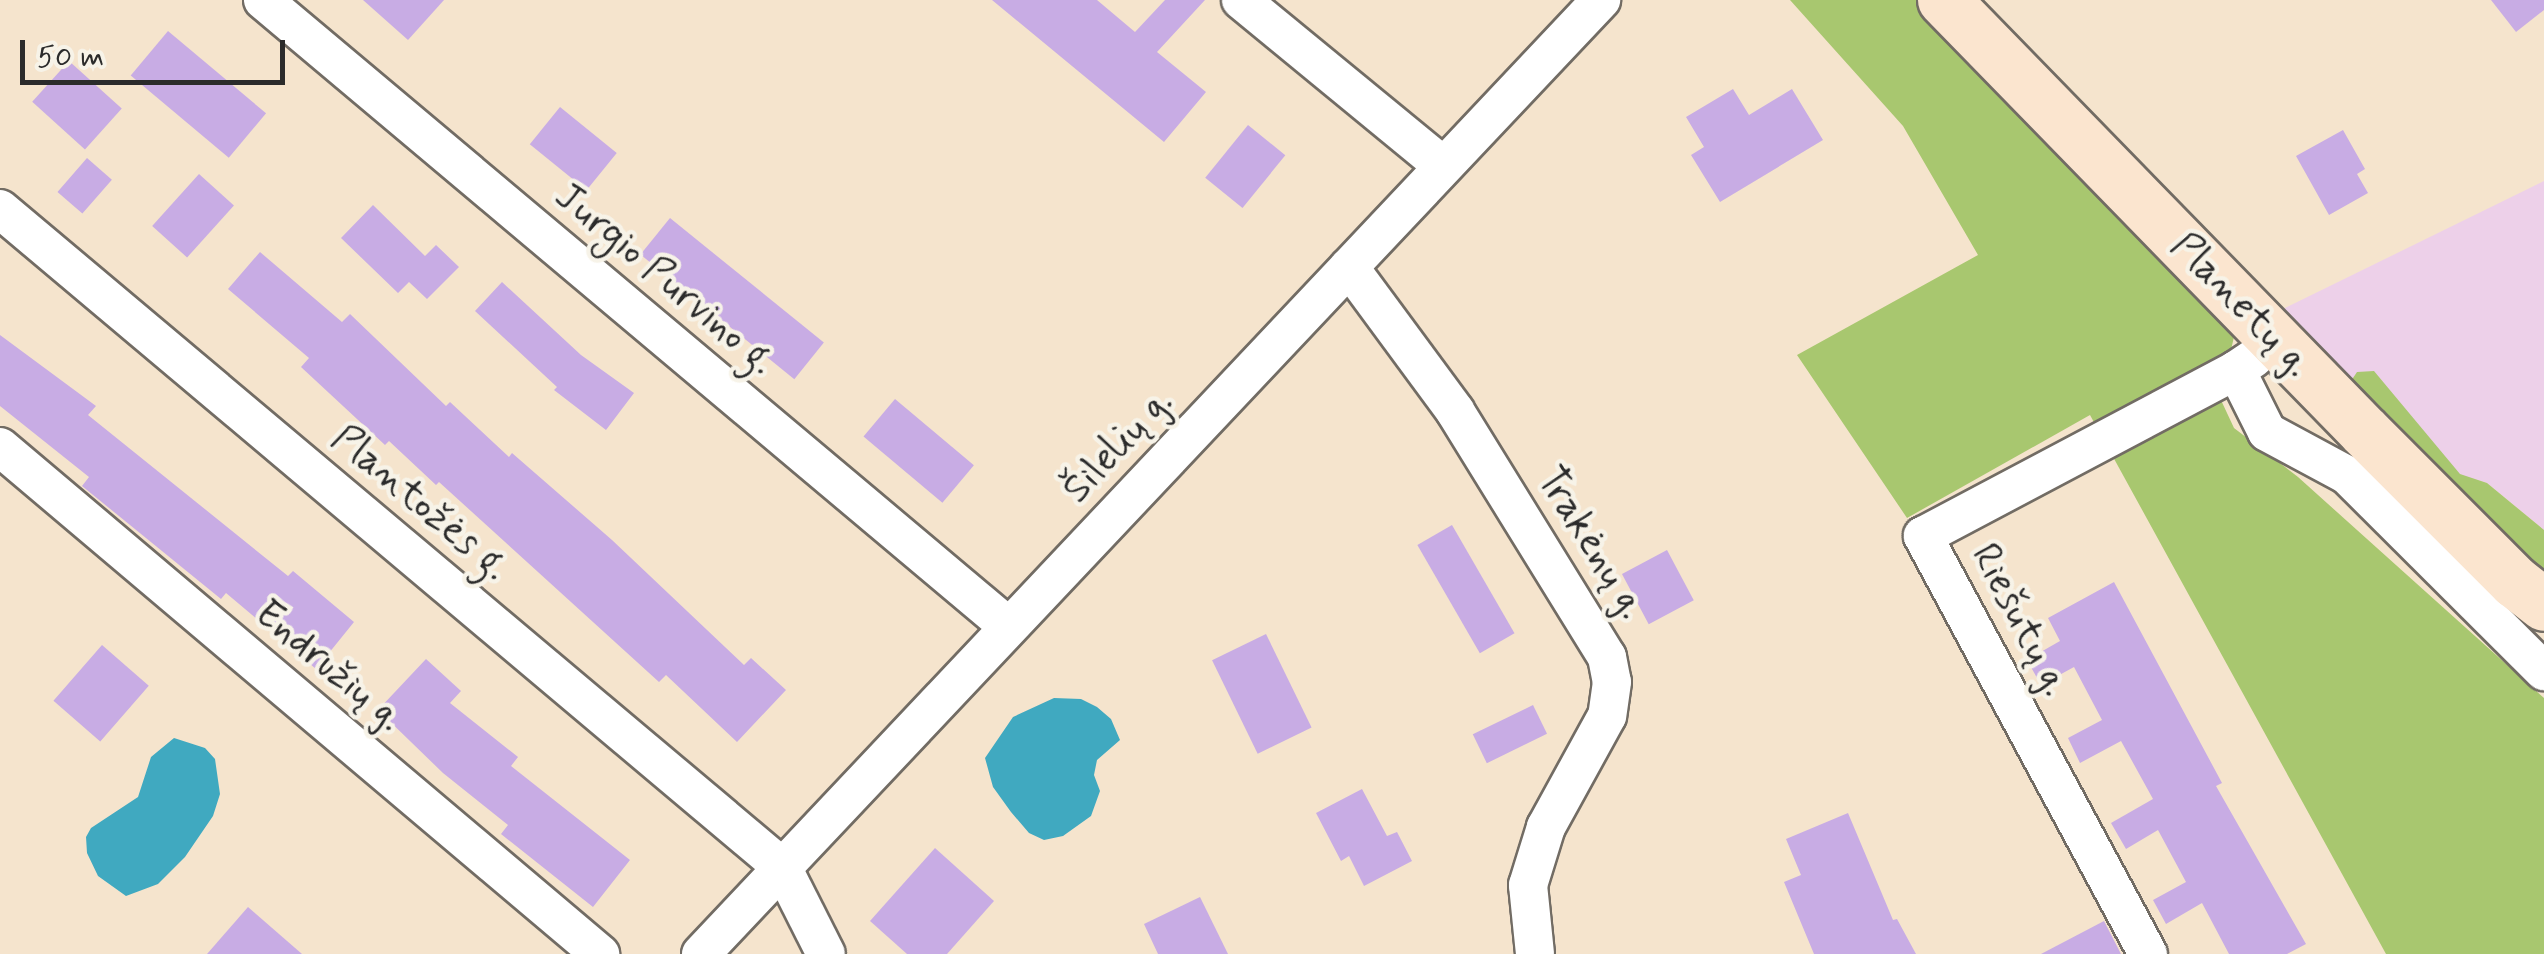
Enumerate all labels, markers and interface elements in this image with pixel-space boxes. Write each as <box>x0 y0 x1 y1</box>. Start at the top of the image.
scale bar <box>25 20 290 82</box>
text: 50 m <box>37 38 104 77</box>
street label: Jurgio Purvino g. <box>545 173 785 385</box>
street label: Planetų g. <box>2160 223 2322 387</box>
street label: Šilelių g. <box>1053 379 1183 513</box>
street label: Plantožės g. <box>322 415 518 591</box>
street label: Trakėnų g. <box>1526 458 1656 628</box>
street label: Riešutų g. <box>1960 536 2080 704</box>
street label: Endružių g. <box>245 590 413 742</box>

